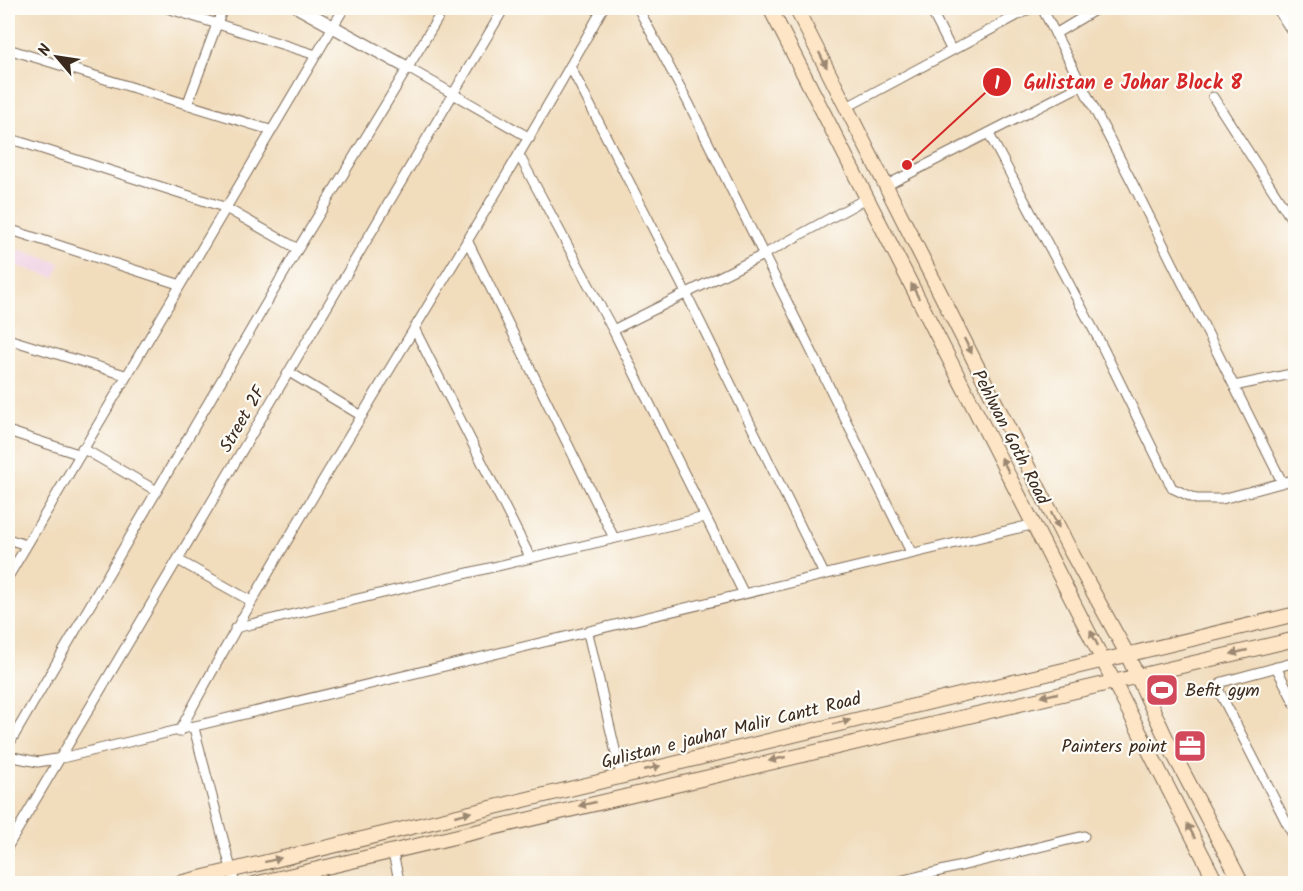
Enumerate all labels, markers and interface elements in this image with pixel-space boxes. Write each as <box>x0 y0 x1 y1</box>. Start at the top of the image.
north arrow <box>27 27 87 87</box>
text: N <box>32 40 59 61</box>
one-way arrow <box>818 51 828 68</box>
callout: Gulistan e Johar Block 8 <box>982 63 1255 101</box>
text: Gulistan e Johar Block 8 <box>1024 68 1242 100</box>
text: 1 <box>994 70 1000 99</box>
one-way arrow <box>911 283 920 300</box>
one-way arrow <box>963 337 973 354</box>
street label: Pehlwan Goth Road <box>963 365 1057 511</box>
street label: Street 2F <box>213 380 275 459</box>
one-way arrow <box>1000 456 1010 473</box>
one-way arrow <box>1051 512 1060 529</box>
one-way arrow <box>1089 630 1098 647</box>
one-way arrow <box>1229 648 1248 657</box>
sports icon: Befit gym <box>1144 672 1180 708</box>
place label: Befit gym <box>1185 677 1260 706</box>
street label: Gulistan e jauhar Malir Cantt Road <box>598 685 865 778</box>
one-way arrow <box>1039 691 1058 701</box>
one-way arrow <box>832 717 851 727</box>
office icon: Painters point <box>1172 728 1208 764</box>
place label: Painters point <box>1061 733 1168 762</box>
one-way arrow <box>768 755 786 765</box>
one-way arrow <box>643 762 661 772</box>
one-way arrow <box>578 799 596 809</box>
one-way arrow <box>453 809 472 819</box>
one-way arrow <box>1186 823 1196 840</box>
one-way arrow <box>264 855 282 865</box>

